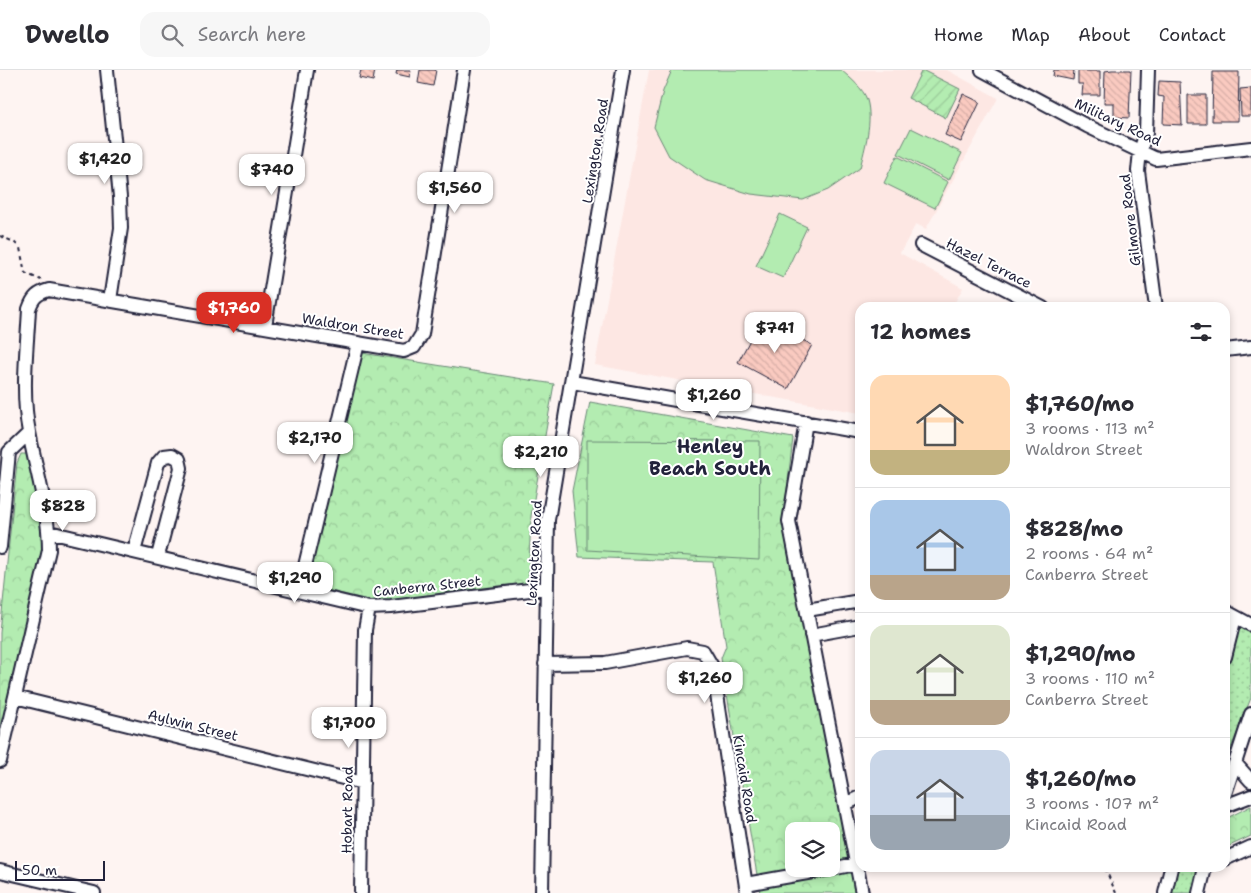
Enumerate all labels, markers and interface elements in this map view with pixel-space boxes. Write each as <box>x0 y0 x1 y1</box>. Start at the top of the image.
search box <box>140 12 490 57</box>
text: Dwello <box>25 19 110 51</box>
icon: search <box>158 21 186 49</box>
text: Search here <box>198 22 306 47</box>
text: Home <box>934 23 983 47</box>
text: Map <box>1011 23 1050 47</box>
text: About <box>1078 23 1131 47</box>
text: Contact <box>1159 23 1226 47</box>
street label: Military Road <box>1072 94 1164 150</box>
street label: Lexington Road <box>578 97 612 205</box>
pin: $1,420 <box>64 142 146 185</box>
text: $1,420 <box>79 148 131 169</box>
pin: $740 <box>242 154 302 196</box>
text: $740 <box>250 159 294 180</box>
pin: $1,560 <box>414 172 496 214</box>
street label: Gilmore Road <box>1115 173 1145 267</box>
text: $1,560 <box>428 177 482 198</box>
street label: Hazel Terrace <box>943 234 1035 292</box>
pin: $1,760 <box>193 292 275 334</box>
text: $1,760 <box>207 297 261 318</box>
street label: Waldron Street <box>301 309 405 343</box>
pin: $741 <box>745 312 805 354</box>
text: $741 <box>755 317 795 338</box>
text: 12 homes <box>870 318 971 346</box>
icon: filters <box>1187 318 1215 346</box>
pin: $1,260 <box>673 378 755 421</box>
text: $1,260 <box>687 384 741 405</box>
text: $1,760/mo <box>1025 390 1135 418</box>
icon: home <box>910 395 970 455</box>
text: 3 rooms · 113 m² <box>1025 418 1155 439</box>
pin: $2,170 <box>274 422 356 464</box>
text: $2,170 <box>288 427 342 448</box>
district label: Henley Beach South <box>649 434 771 481</box>
pin: $2,210 <box>500 436 582 478</box>
text: Waldron Street <box>1025 439 1143 460</box>
text: $2,210 <box>514 441 568 462</box>
pin: $828 <box>33 490 93 532</box>
text: $828 <box>41 495 85 516</box>
street label: Lexington Road <box>522 500 546 606</box>
text: $828/mo <box>1025 515 1123 543</box>
icon: home <box>910 520 970 580</box>
text: 2 rooms · 64 m² <box>1025 543 1153 564</box>
pin: $1,290 <box>254 562 336 604</box>
text: Canberra Street <box>1025 564 1149 585</box>
text: $1,290 <box>268 567 322 588</box>
street label: Canberra Street <box>372 571 482 601</box>
text: $1,290/mo <box>1025 640 1136 668</box>
icon: home <box>910 645 970 705</box>
pin: $1,260 <box>664 662 746 704</box>
text: $1,260 <box>678 667 732 688</box>
text: 3 rooms · 110 m² <box>1025 668 1155 689</box>
text: Canberra Street <box>1025 689 1149 710</box>
street label: Aylwin Street <box>146 705 240 745</box>
pin: $1,700 <box>308 706 390 749</box>
text: $1,700 <box>322 712 376 733</box>
street label: Kincaid Road <box>729 734 761 825</box>
text: $1,260/mo <box>1025 765 1136 793</box>
street label: Hobart Road <box>337 766 357 854</box>
icon: home <box>910 770 970 830</box>
text: 3 rooms · 107 m² <box>1025 793 1159 814</box>
text: Kincaid Road <box>1025 814 1127 835</box>
map controls <box>785 822 840 877</box>
button: layers <box>785 822 840 877</box>
scale bar <box>15 858 105 881</box>
text: 50 m <box>22 861 57 879</box>

